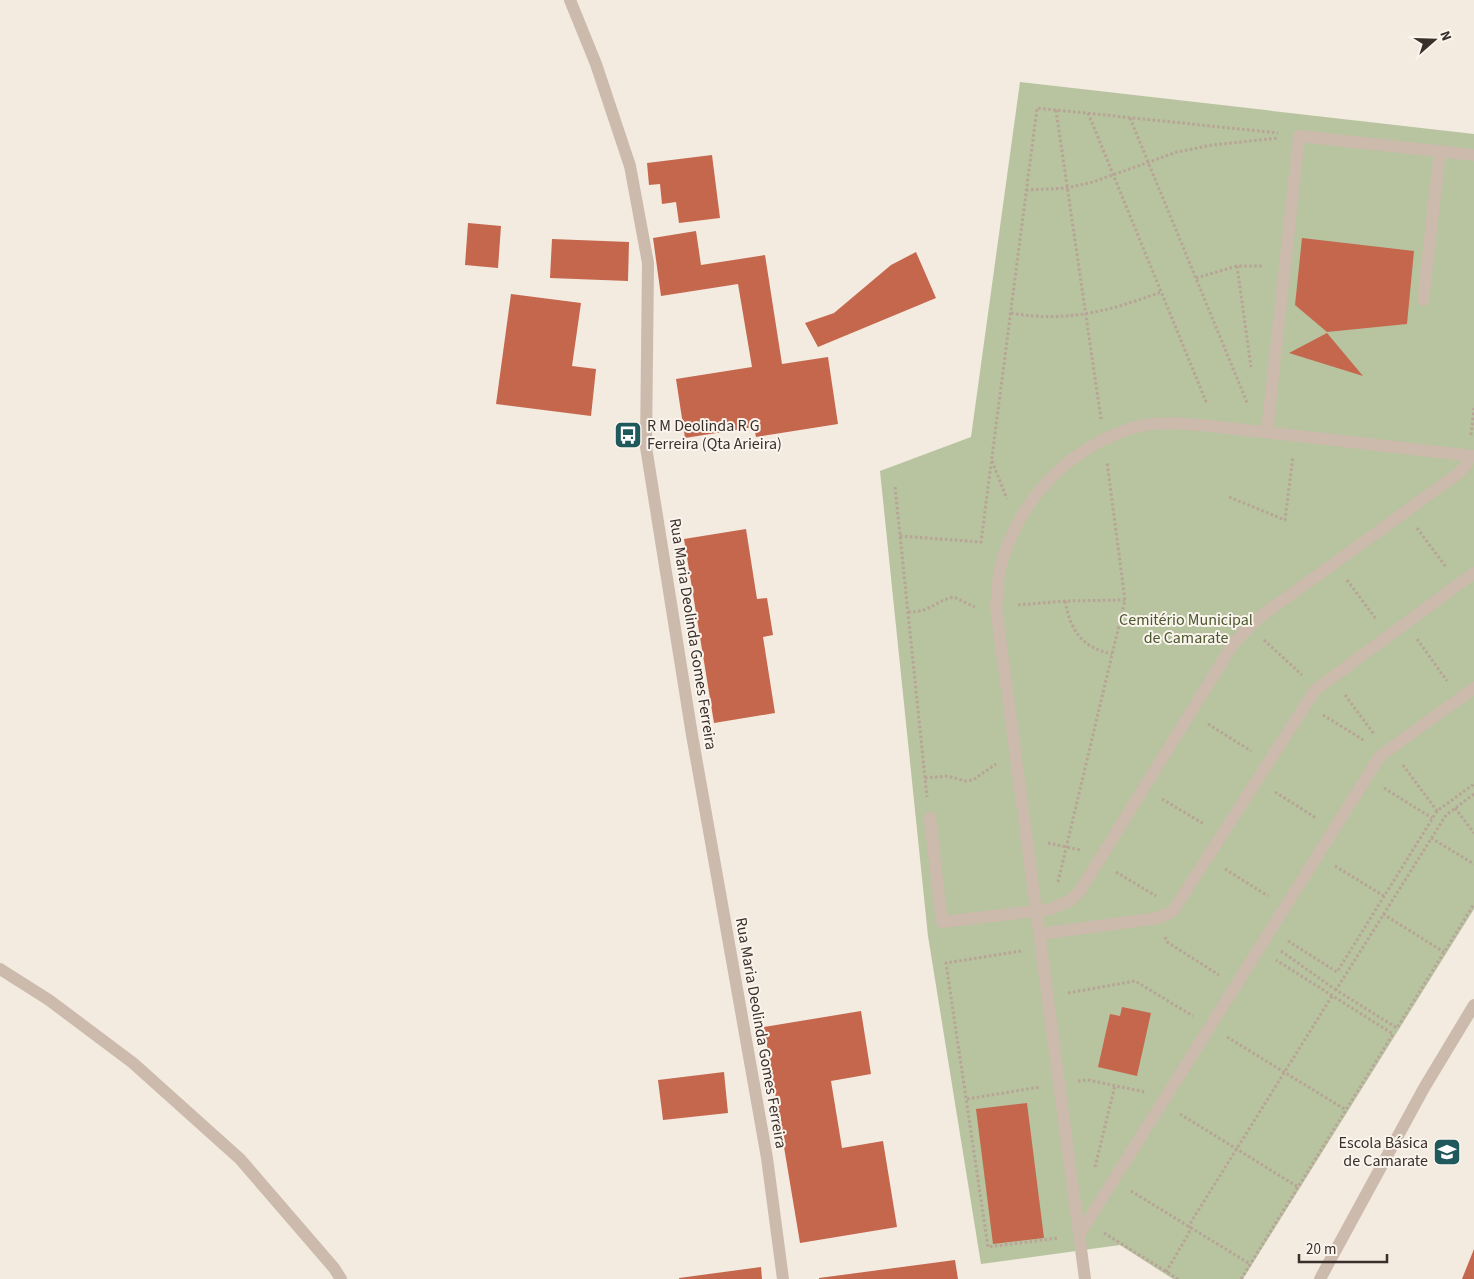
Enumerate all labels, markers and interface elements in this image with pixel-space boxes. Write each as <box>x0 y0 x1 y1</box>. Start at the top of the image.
north arrow <box>1409 15 1459 65</box>
text: N <box>1434 28 1456 44</box>
place label: R M Deolinda R G Ferreira (Qta Arieira) <box>647 415 782 455</box>
bus stop icon: R M Deolinda R G Ferreira (Qta Arieira) <box>613 420 643 450</box>
street label: Rua Maria Deolinda Gomes Ferreira <box>664 517 722 751</box>
park label: Cemitério Municipal de Camarate <box>1119 609 1253 649</box>
street label: Rua Maria Deolinda Gomes Ferreira <box>730 916 792 1150</box>
place label: Escola Básica de Camarate <box>1339 1132 1428 1172</box>
school or university icon: Escola Básica de Camarate <box>1432 1137 1462 1167</box>
scale bar <box>1299 1232 1386 1264</box>
text: 20 m <box>1306 1239 1336 1260</box>

